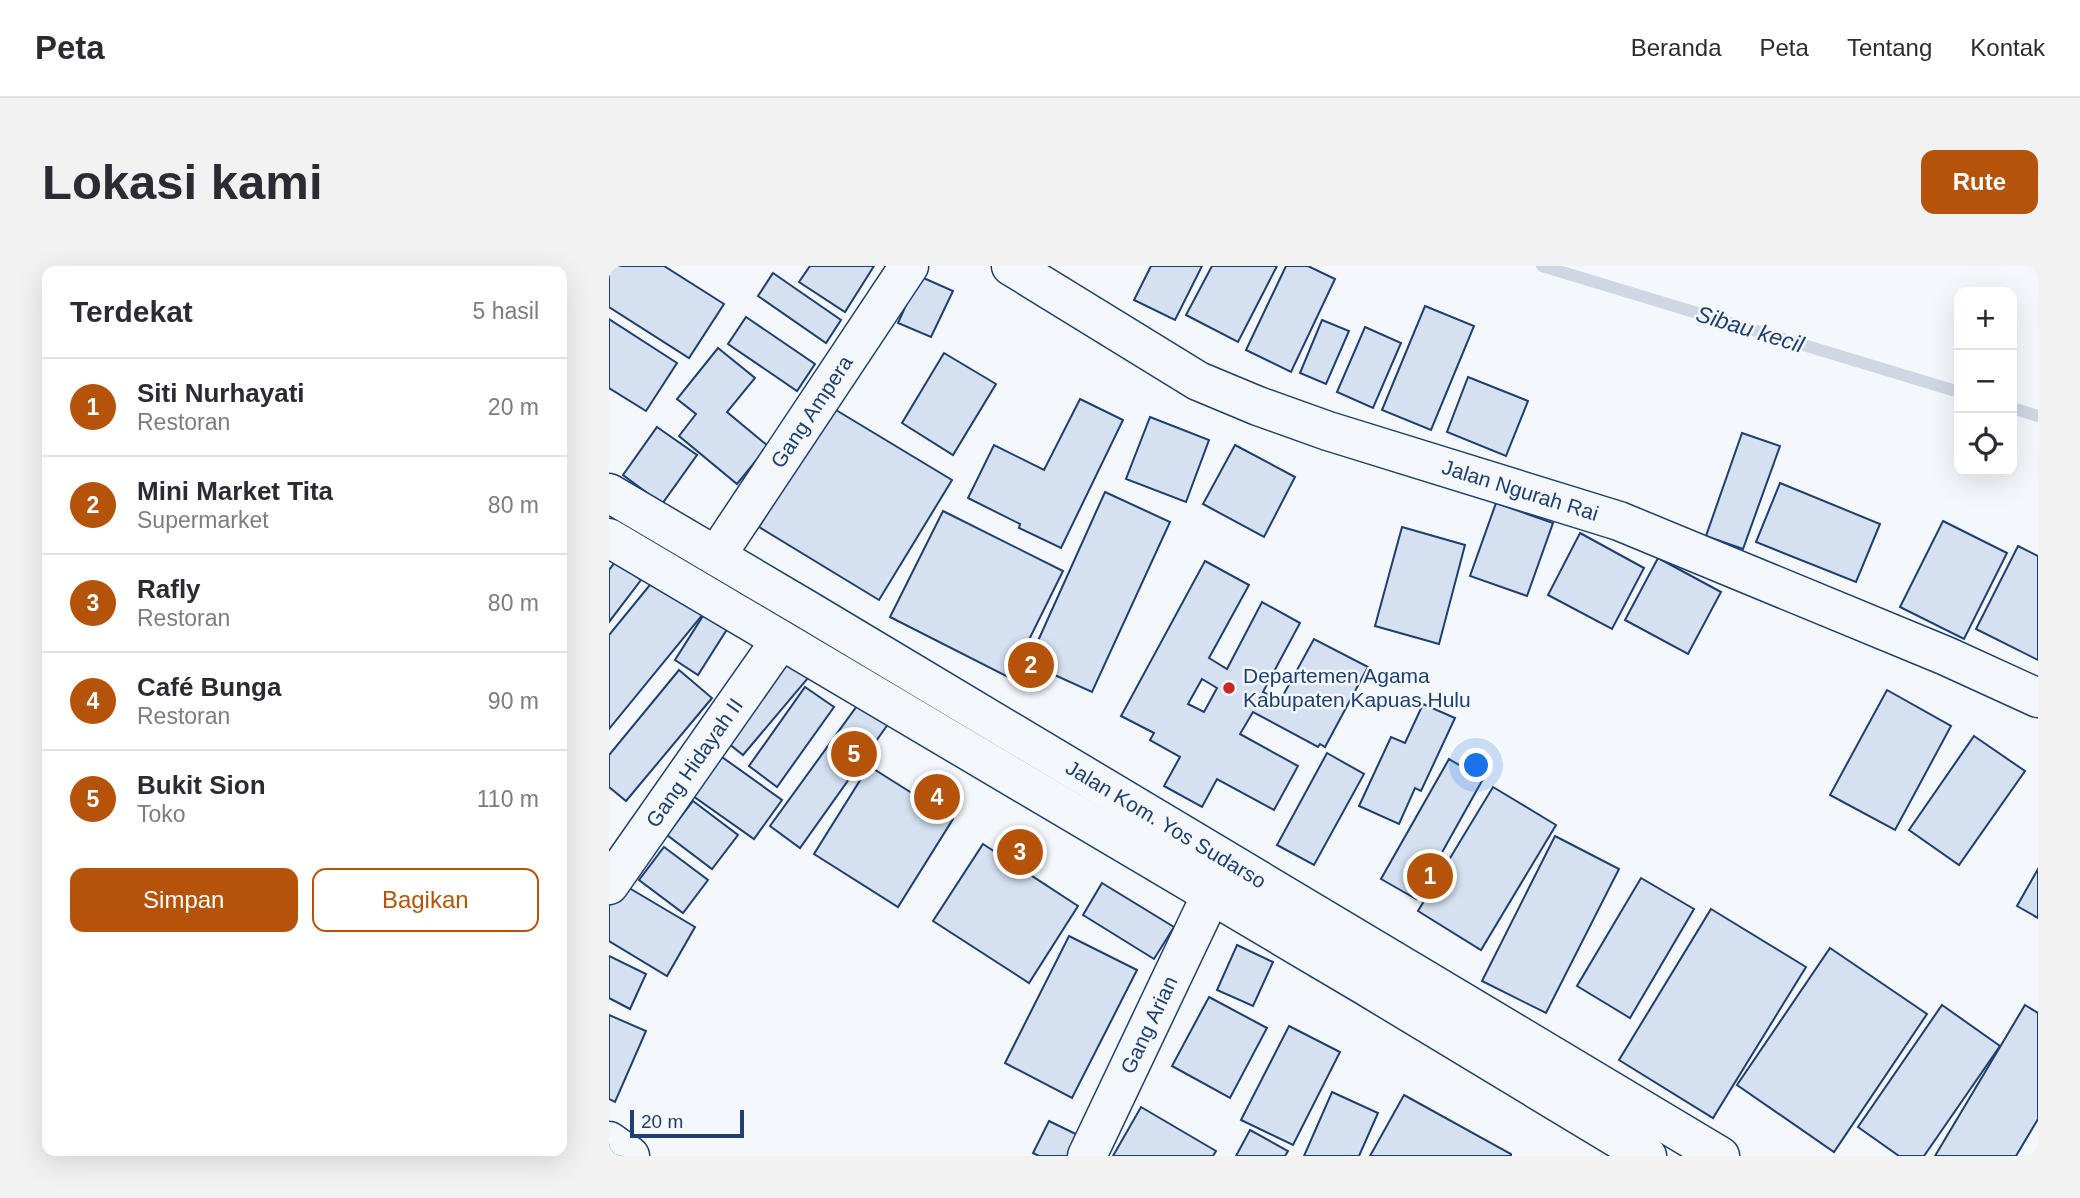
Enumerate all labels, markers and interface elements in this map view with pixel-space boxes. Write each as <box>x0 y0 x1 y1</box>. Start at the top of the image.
text: Peta <box>35 29 105 66</box>
text: Beranda <box>1631 34 1722 61</box>
text: Peta <box>1760 34 1809 61</box>
text: Tentang <box>1847 34 1932 61</box>
text: Kontak <box>1970 34 2045 61</box>
button: Rute <box>1921 150 2038 214</box>
text: Lokasi kami <box>42 155 323 209</box>
map controls <box>1954 287 2017 476</box>
button: + <box>1954 287 2017 350</box>
text: Terdekat <box>70 295 193 328</box>
text: 5 hasil <box>473 298 539 324</box>
water label: Sibau kecil <box>1693 300 1808 358</box>
button: − <box>1954 350 2017 413</box>
street label: Gang Ampera <box>766 351 857 472</box>
text: Siti Nurhayati <box>137 378 305 408</box>
text: 1 <box>87 394 99 420</box>
text: 20 m <box>488 394 539 420</box>
text: Restoran <box>137 409 230 435</box>
button: locate <box>1954 413 2017 476</box>
street label: Jalan Ngurah Rai <box>1439 455 1601 525</box>
text: Mini Market Tita <box>137 476 333 506</box>
text: 2 <box>87 492 99 518</box>
text: 80 m <box>488 492 539 518</box>
text: Supermarket <box>137 507 269 533</box>
text: Rafly <box>137 574 201 604</box>
text: 3 <box>87 590 99 616</box>
text: 80 m <box>488 590 539 616</box>
text: Restoran <box>137 605 230 631</box>
pin: 2 <box>1008 639 1054 691</box>
place label: Departemen Agama Kabupaten Kapuas Hulu <box>1243 664 1471 711</box>
text: Café Bunga <box>137 672 281 702</box>
marker: Departemen Agama Kabupaten Kapuas Hulu <box>1221 680 1237 696</box>
text: 4 <box>87 688 99 714</box>
text: 90 m <box>488 688 539 714</box>
street label: Gang Hidayah II <box>641 694 747 831</box>
text: Restoran <box>137 703 230 729</box>
pin: 5 <box>831 728 877 780</box>
your location <box>1459 748 1493 782</box>
street label: Jalan Kom. Yos Sudarso <box>1062 755 1270 893</box>
text: Bukit Sion <box>137 770 266 800</box>
pin: 4 <box>914 771 960 823</box>
text: 5 <box>87 786 99 812</box>
text: 110 m <box>477 786 539 812</box>
text: Toko <box>137 801 186 827</box>
pin: 3 <box>997 826 1043 878</box>
pin: 1 <box>1407 850 1453 902</box>
button: Simpan <box>70 868 298 932</box>
button: Bagikan <box>312 868 539 932</box>
street label: Gang Arian <box>1116 972 1182 1077</box>
scale bar <box>630 1107 744 1139</box>
text: 20 m <box>641 1111 683 1132</box>

